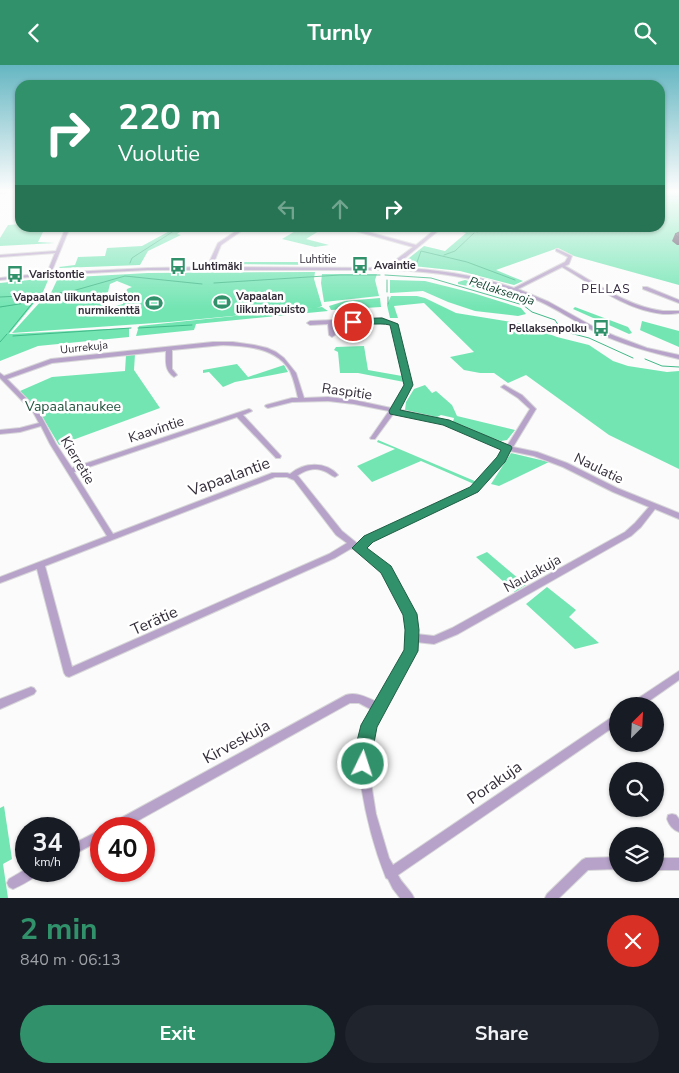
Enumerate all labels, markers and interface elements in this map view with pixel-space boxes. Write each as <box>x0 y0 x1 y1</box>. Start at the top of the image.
text: Turnly <box>307 18 372 48</box>
icon: back <box>20 19 48 47</box>
icon: search <box>631 19 659 47</box>
text: 220 m <box>118 94 221 141</box>
icon: right <box>35 100 100 165</box>
text: Vuolutie <box>118 139 200 169</box>
icon: left <box>273 195 301 223</box>
icon: ahead <box>326 195 354 223</box>
icon: right <box>379 195 407 223</box>
street label: Luhtitie <box>300 252 337 267</box>
bus stop icon: Avaintie <box>350 255 370 275</box>
bus stop icon: Luhtimäki <box>168 256 188 276</box>
place label: Avaintie <box>374 258 416 273</box>
place label: Luhtimäki <box>192 259 242 274</box>
bus stop icon: Varistontie <box>5 264 25 284</box>
place label: Varistontie <box>28 267 85 282</box>
water label: Pellaksenoja <box>467 273 537 309</box>
district label: PELLAS <box>581 281 631 297</box>
place label: Vapaalan liikuntapuisto <box>235 289 306 317</box>
place label: Vapaalan liikuntapuiston nurmikenttä <box>12 290 140 318</box>
sports icon: Vapaalan liikuntapuisto <box>212 292 232 312</box>
sports icon: Vapaalan liikuntapuiston nurmikenttä <box>144 293 164 313</box>
pin <box>332 301 374 343</box>
icon: arrive <box>339 308 367 336</box>
bus stop icon: Pellaksenpolku <box>591 318 611 338</box>
place label: Pellaksenpolku <box>509 321 587 336</box>
street label: Uurrekuja <box>59 338 109 357</box>
street label: Raspitie <box>321 379 373 404</box>
park label: Vapaalanaukee <box>24 397 121 416</box>
street label: Kaavintie <box>126 412 186 447</box>
street label: Kierretie <box>56 433 99 488</box>
street label: Naulatie <box>571 448 627 489</box>
street label: Vapaalantie <box>185 452 273 502</box>
street label: Naulakuja <box>500 550 564 597</box>
street label: Terätie <box>128 601 181 641</box>
north arrow <box>609 697 664 753</box>
map controls <box>609 697 664 882</box>
street label: Kirveskuja <box>199 714 274 769</box>
position arrow <box>336 737 388 789</box>
street label: Porakuja <box>463 756 526 810</box>
button: search <box>609 762 664 817</box>
speed limit sign: 40 <box>90 817 155 882</box>
text: 34 <box>32 826 63 860</box>
button: layers <box>609 827 664 882</box>
text: km/h <box>34 854 61 870</box>
text: 2 min <box>20 909 98 950</box>
button: close <box>607 915 659 967</box>
text: 840 m · 06:13 <box>20 949 121 971</box>
button: Exit <box>20 1005 335 1063</box>
button: Share <box>345 1005 659 1063</box>

